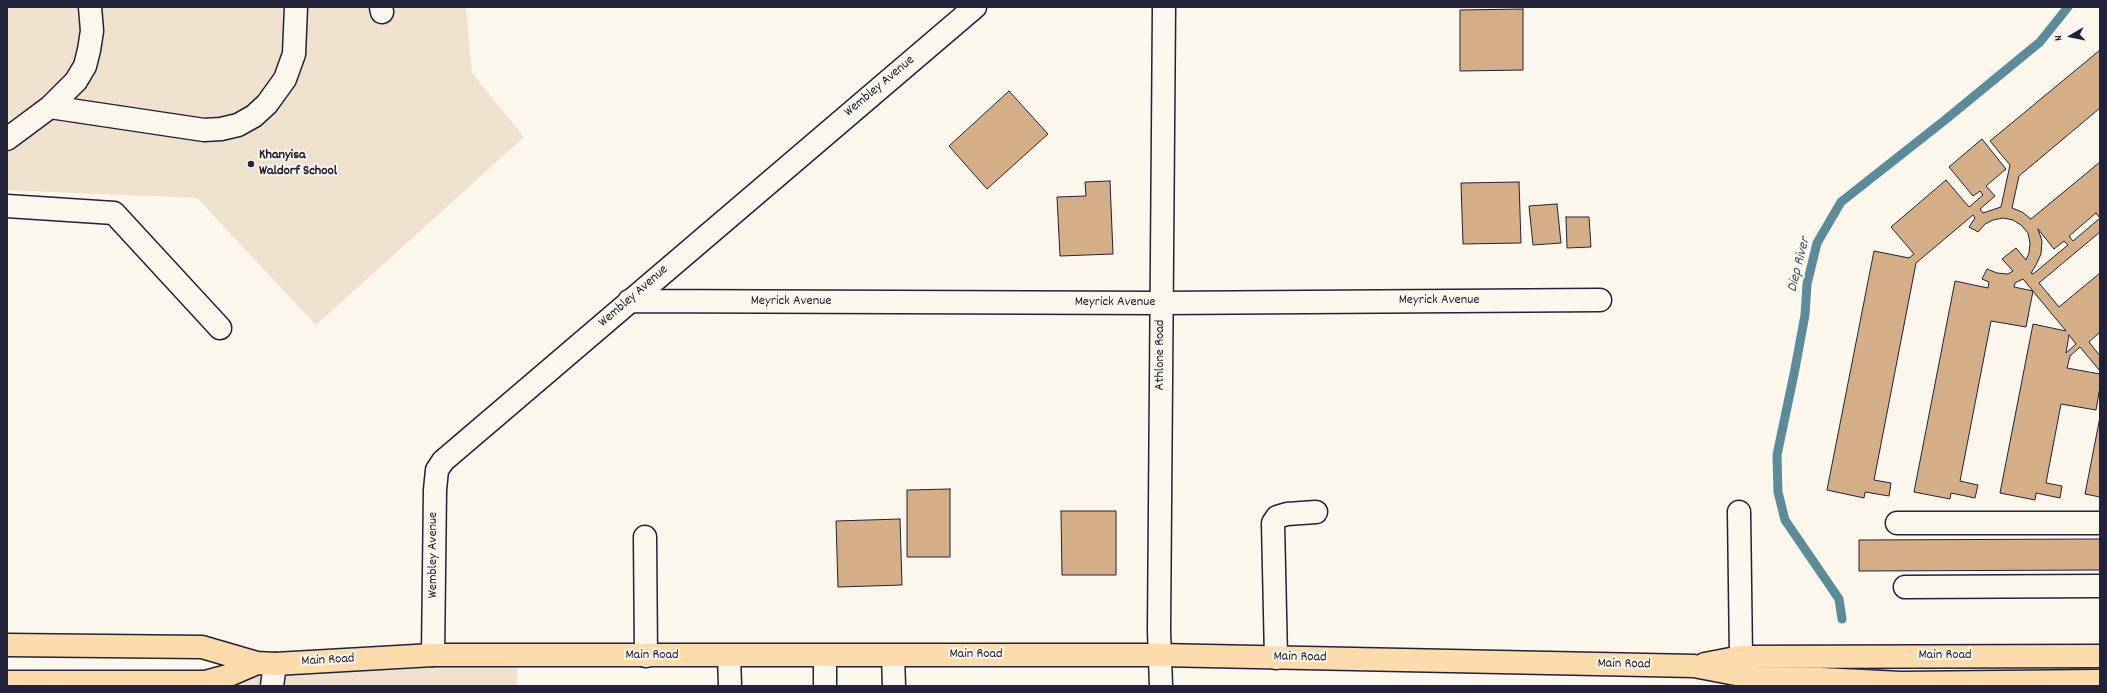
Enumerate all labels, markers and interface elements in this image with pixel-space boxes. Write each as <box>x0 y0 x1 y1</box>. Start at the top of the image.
north arrow <box>2051 16 2091 56</box>
text: N <box>2051 34 2067 42</box>
street label: Wembley Avenue <box>841 53 919 121</box>
place label: Khanyisa Waldorf School <box>259 148 337 180</box>
marker: Khanyisa Waldorf School <box>246 159 256 169</box>
water label: Diep River <box>1785 236 1815 294</box>
street label: Wembley Avenue <box>596 262 672 332</box>
street label: Meyrick Avenue <box>1399 293 1479 309</box>
street label: Meyrick Avenue <box>751 294 831 310</box>
street label: Meyrick Avenue <box>1075 295 1155 311</box>
street label: Athlone Road <box>1153 320 1169 390</box>
street label: Wembley Avenue <box>426 512 442 598</box>
street label: Main Road <box>949 647 1003 663</box>
street label: Main Road <box>625 648 679 664</box>
street label: Main Road <box>1918 648 1972 664</box>
street label: Main Road <box>1273 649 1327 667</box>
street label: Main Road <box>301 651 355 671</box>
street label: Main Road <box>1597 656 1651 674</box>

